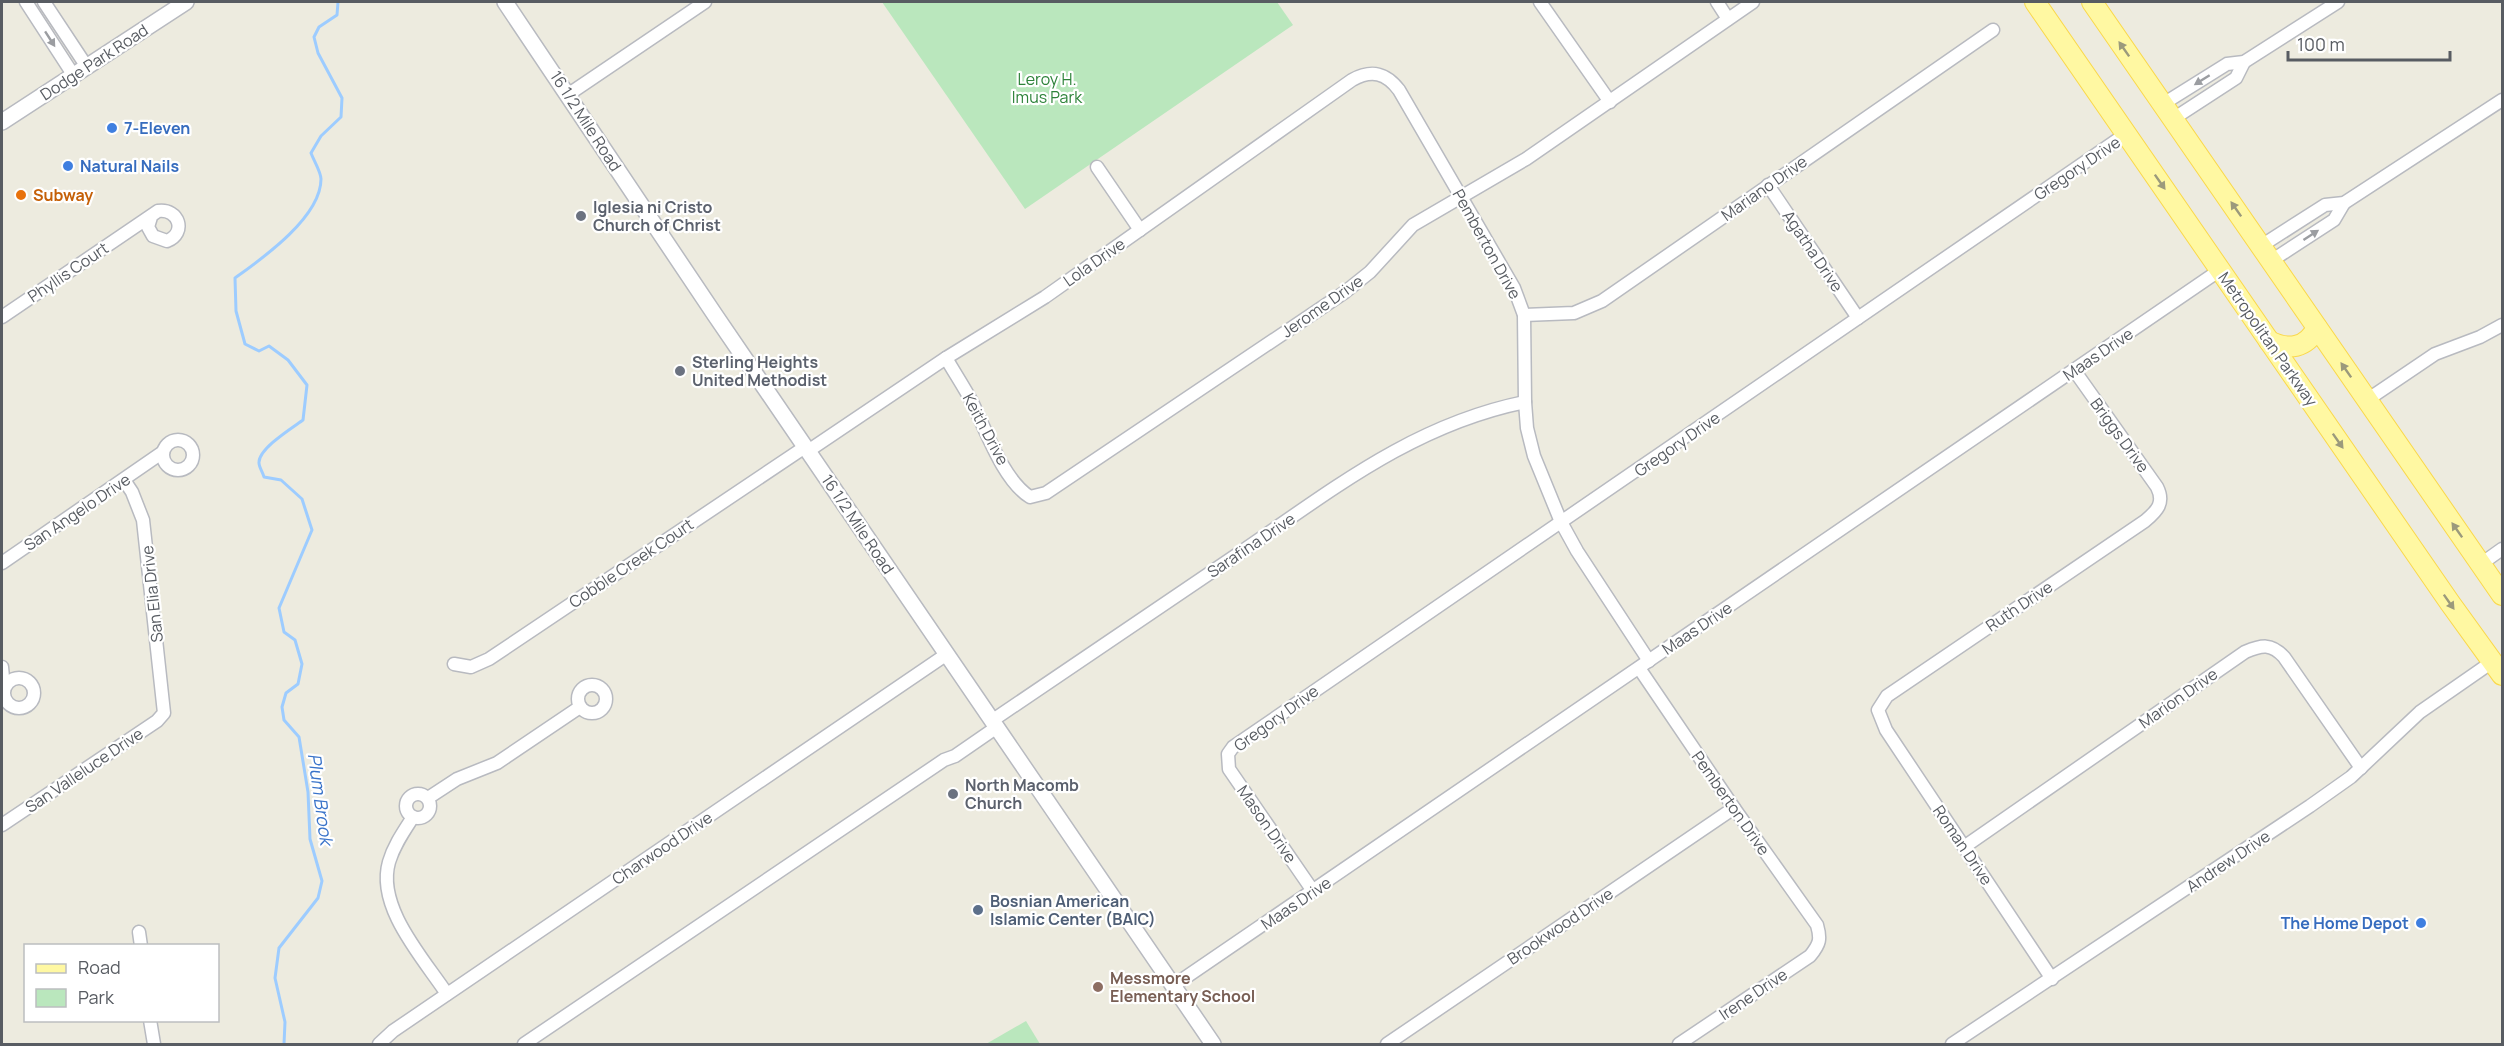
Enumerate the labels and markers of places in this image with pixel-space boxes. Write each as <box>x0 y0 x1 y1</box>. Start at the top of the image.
place label: 7-Eleven <box>124 117 190 139</box>
marker: 7-Eleven <box>105 121 119 135</box>
place label: Natural Nails <box>80 155 179 177</box>
marker: Natural Nails <box>61 159 75 173</box>
place label: Subway <box>33 184 93 206</box>
marker: Subway <box>14 188 28 202</box>
place label: Iglesia ni Cristo Church of Christ <box>593 196 721 236</box>
marker: Iglesia ni Cristo Church of Christ <box>574 209 588 223</box>
place label: Sterling Heights United Methodist <box>692 351 827 391</box>
marker: Sterling Heights United Methodist <box>673 364 687 378</box>
place label: North Macomb Church <box>965 774 1079 814</box>
marker: North Macomb Church <box>946 787 960 801</box>
place label: Bosnian American Islamic Center (BAIC) <box>990 890 1156 930</box>
marker: Bosnian American Islamic Center (BAIC) <box>971 903 985 917</box>
place label: The Home Depot <box>2281 912 2409 934</box>
marker: The Home Depot <box>2414 916 2428 930</box>
place label: Messmore Elementary School <box>1110 967 1255 1007</box>
marker: Messmore Elementary School <box>1091 980 1105 994</box>

